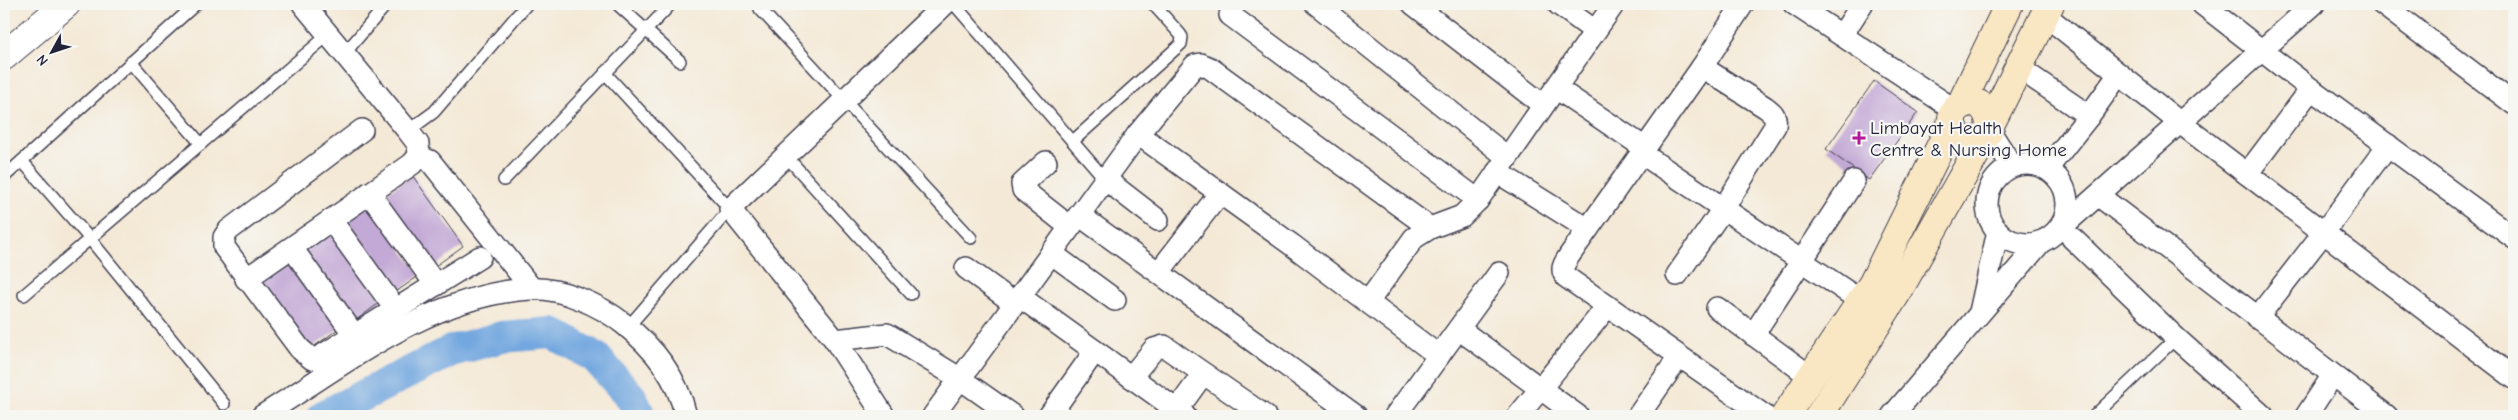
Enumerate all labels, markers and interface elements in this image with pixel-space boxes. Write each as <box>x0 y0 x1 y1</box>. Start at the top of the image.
north arrow <box>28 28 78 78</box>
text: N <box>33 51 52 69</box>
place label: Limbayat Health Centre & Nursing Home <box>1870 117 2067 161</box>
marker: Limbayat Health Centre & Nursing Home <box>1852 131 1866 145</box>

